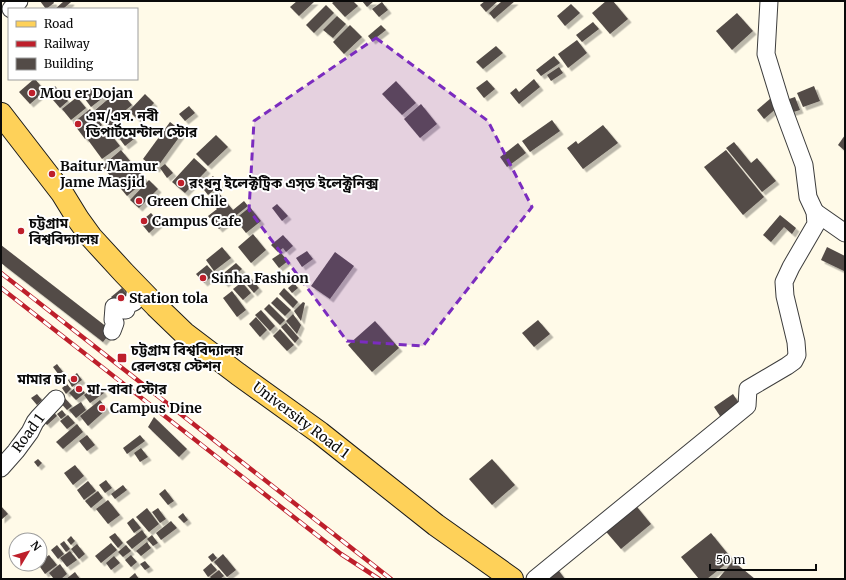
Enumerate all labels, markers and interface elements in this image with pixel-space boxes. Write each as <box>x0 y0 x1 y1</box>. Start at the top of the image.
legend <box>8 8 138 80</box>
text: Road <box>44 16 73 31</box>
text: Railway <box>44 36 90 51</box>
text: Building <box>44 56 94 71</box>
place label: Mou er Dojan <box>40 84 134 102</box>
marker: Mou er Dojan <box>27 88 37 98</box>
place label: এম/এস. নবী ডিপার্টমেন্টাল স্টোর <box>85 107 198 141</box>
marker: এম/এস. নবী ডিপার্টমেন্টাল স্টোর <box>73 119 83 129</box>
place label: Baitur Mamur Jame Masjid <box>59 157 159 191</box>
marker: Baitur Mamur Jame Masjid <box>47 169 57 179</box>
place label: রংধনু ইলেক্টট্রিক এস্ড ইলেক্ট্রনিক্স <box>188 174 379 193</box>
marker: রংধনু ইলেক্টট্রিক এস্ড ইলেক্ট্রনিক্স <box>176 178 186 188</box>
place label: Green Chile <box>147 192 227 210</box>
marker: Green Chile <box>134 196 144 206</box>
place label: Campus Cafe <box>152 212 242 230</box>
place label: চট্টগ্রাম বিশ্ববিদ্যালয় <box>28 214 99 248</box>
marker: Campus Cafe <box>139 216 149 226</box>
marker: চট্টগ্রাম বিশ্ববিদ্যালয় <box>16 226 26 236</box>
place label: Sinha Fashion <box>211 269 309 287</box>
marker: Sinha Fashion <box>198 273 208 283</box>
place label: Station tola <box>129 289 208 307</box>
marker: Station tola <box>116 293 126 303</box>
place label: চট্টগ্রাম বিশ্ববিদ্যালয় রেলওয়ে স্টেশন <box>130 341 243 375</box>
marker: চট্টগ্রাম বিশ্ববিদ্যালয় রেলওয়ে স্টেশন <box>116 352 128 364</box>
place label: মামার চা <box>16 370 67 388</box>
marker: মামার চা <box>69 374 79 384</box>
street label: University Road 1 <box>249 378 353 462</box>
place label: মা-বাবা স্টোর <box>86 380 167 398</box>
marker: মা-বাবা স্টোর <box>74 384 84 394</box>
place label: Campus Dine <box>110 399 202 417</box>
marker: Campus Dine <box>97 403 107 413</box>
street label: Road 1 <box>8 410 48 456</box>
north arrow <box>8 532 48 572</box>
text: N <box>28 538 44 554</box>
scale bar <box>710 546 816 572</box>
text: 50 m <box>716 552 745 567</box>

